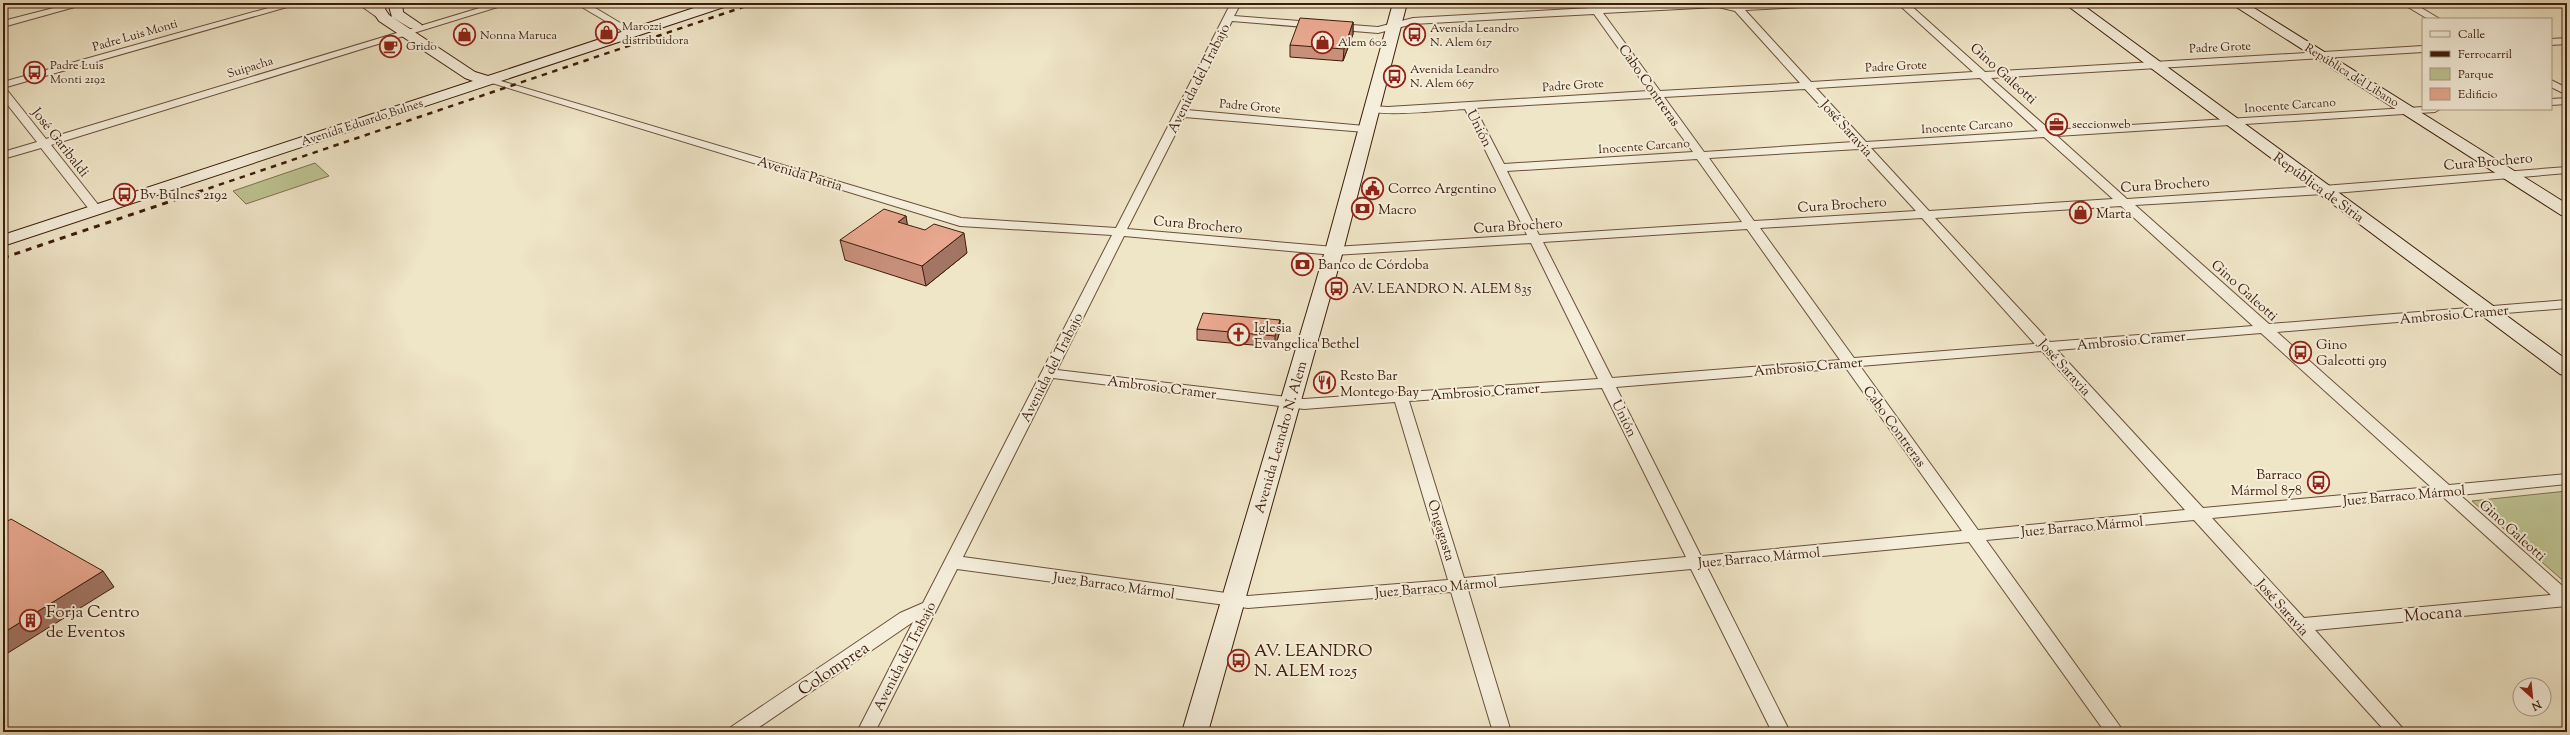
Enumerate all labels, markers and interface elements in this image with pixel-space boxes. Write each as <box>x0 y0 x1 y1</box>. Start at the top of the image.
street label: Padre Luis Monti <box>90 15 181 57</box>
place label: Marozzi distribuidora <box>622 18 689 50</box>
legend <box>2422 18 2552 110</box>
shop icon: Marozzi distribuidora <box>593 20 619 46</box>
street label: Avenida del Trabajo <box>1164 20 1236 137</box>
place label: Avenida Leandro N. Alem 617 <box>1430 20 1519 52</box>
shop icon: Nonna Maruca <box>452 22 478 48</box>
bus stop icon: Avenida Leandro N. Alem 617 <box>1402 22 1428 48</box>
text: Calle <box>2458 26 2486 44</box>
place label: Nonna Maruca <box>480 27 557 45</box>
shop icon: Alem 602 <box>1310 29 1336 55</box>
cafe icon: Grido <box>378 33 404 59</box>
place label: Alem 602 <box>1338 34 1387 52</box>
street label: Padre Grote <box>2189 37 2252 59</box>
place label: Grido <box>406 38 437 56</box>
street label: Gino Galeotti <box>1965 39 2040 110</box>
street label: República del Libano <box>2301 40 2402 112</box>
street label: Cabo Contreras <box>1613 41 1684 131</box>
text: Ferrocarril <box>2458 46 2513 64</box>
street label: Suipacha <box>225 52 276 83</box>
street label: Padre Grote <box>1865 56 1928 78</box>
place label: Padre Luis Monti 2192 <box>50 57 106 89</box>
bus stop icon: Padre Luis Monti 2192 <box>21 59 47 85</box>
place label: Avenida Leandro N. Alem 667 <box>1410 61 1499 93</box>
bus stop icon: Avenida Leandro N. Alem 667 <box>1381 63 1407 89</box>
text: Parque <box>2458 66 2494 84</box>
street label: Padre Grote <box>1542 75 1605 97</box>
text: Edificio <box>2458 86 2498 104</box>
street label: Inocente Carcano <box>2244 94 2337 118</box>
street label: Avenida Eduardo Bulnes <box>299 95 426 151</box>
street label: Padre Grote <box>1218 95 1282 119</box>
street label: José Saravia <box>1814 96 1877 163</box>
street label: José Garibaldi <box>25 103 93 182</box>
street label: Unión <box>1460 107 1496 151</box>
office icon: seccionweb <box>2044 111 2070 137</box>
street label: Inocente Carcano <box>1921 115 2014 139</box>
place label: seccionweb <box>2072 116 2131 134</box>
street label: Inocente Carcano <box>1598 135 1691 159</box>
street label: República de Siria <box>2268 149 2368 229</box>
street label: Cura Brochero <box>2443 149 2534 177</box>
street label: Avenida Patria <box>754 152 845 198</box>
street label: Cura Brochero <box>2120 173 2211 199</box>
public building icon: Correo Argentino <box>1359 175 1385 201</box>
place label: Correo Argentino <box>1388 180 1497 200</box>
bus stop icon: Bv Bulnes 2192 <box>112 181 138 207</box>
place label: Bv Bulnes 2192 <box>140 186 228 206</box>
street label: Cura Brochero <box>1797 193 1888 219</box>
bank icon: Macro <box>1349 196 1375 222</box>
shop icon: Marta <box>2067 200 2093 226</box>
place label: Macro <box>1378 201 1417 221</box>
place label: Marta <box>2096 205 2132 225</box>
street label: Cura Brochero <box>1152 212 1244 240</box>
street label: Cura Brochero <box>1473 214 1564 240</box>
bank icon: Banco de Córdoba <box>1290 251 1316 277</box>
place label: Banco de Córdoba <box>1318 256 1429 276</box>
street label: Gino Galeotti <box>2206 256 2281 327</box>
bus stop icon: AV. LEANDRO N. ALEM 835 <box>1323 275 1349 301</box>
place label: AV. LEANDRO N. ALEM 835 <box>1352 280 1532 300</box>
street label: Ambrosio Cramer <box>2399 301 2510 331</box>
street label: Avenida del Trabajo <box>1017 309 1089 426</box>
place label: Iglesia Evangelica Bethel <box>1254 319 1360 355</box>
church icon: Iglesia Evangelica Bethel <box>1226 322 1252 348</box>
street label: Ambrosio Cramer <box>2076 327 2187 357</box>
street label: José Saravia <box>2032 335 2095 402</box>
place label: Gino Galeotti 919 <box>2316 336 2387 372</box>
bus stop icon: Gino Galeotti 919 <box>2288 339 2314 365</box>
street label: Ambrosio Cramer <box>1753 353 1864 383</box>
street label: Avenida Leandro N. Alem <box>1251 359 1313 516</box>
place label: Resto Bar Montego Bay <box>1340 367 1419 403</box>
restaurant icon: Resto Bar Montego Bay <box>1312 370 1338 396</box>
street label: Ambrosio Cramer <box>1106 372 1218 406</box>
street label: Ambrosio Cramer <box>1430 379 1541 407</box>
street label: Cabo Contreras <box>1857 382 1930 472</box>
street label: Unión <box>1606 397 1641 441</box>
place label: Barraco Mármol 878 <box>2231 466 2302 502</box>
bus stop icon: Barraco Mármol 878 <box>2305 469 2331 495</box>
street label: Juez Barraco Mármol <box>2341 482 2466 512</box>
street label: Gino Galeotti <box>2474 496 2549 567</box>
street label: Ongagasta <box>1421 497 1459 564</box>
street label: Juez Barraco Mármol <box>2019 513 2144 543</box>
street label: Juez Barraco Mármol <box>1696 544 1821 574</box>
street label: Juez Barraco Mármol <box>1050 568 1176 605</box>
street label: Juez Barraco Mármol <box>1373 574 1498 604</box>
street label: José Saravia <box>2250 575 2313 642</box>
street label: Avenida del Trabajo <box>870 598 942 715</box>
street label: Mocana <box>2403 600 2463 629</box>
place label: Forja Centro de Eventos <box>46 601 140 645</box>
building icon: Forja Centro de Eventos <box>18 608 44 634</box>
street label: Colomprea <box>794 637 875 702</box>
place label: AV. LEANDRO N. ALEM 1025 <box>1254 640 1372 684</box>
bus stop icon: AV. LEANDRO N. ALEM 1025 <box>1226 647 1252 673</box>
north arrow <box>2512 677 2552 717</box>
text: N <box>2528 695 2545 714</box>

